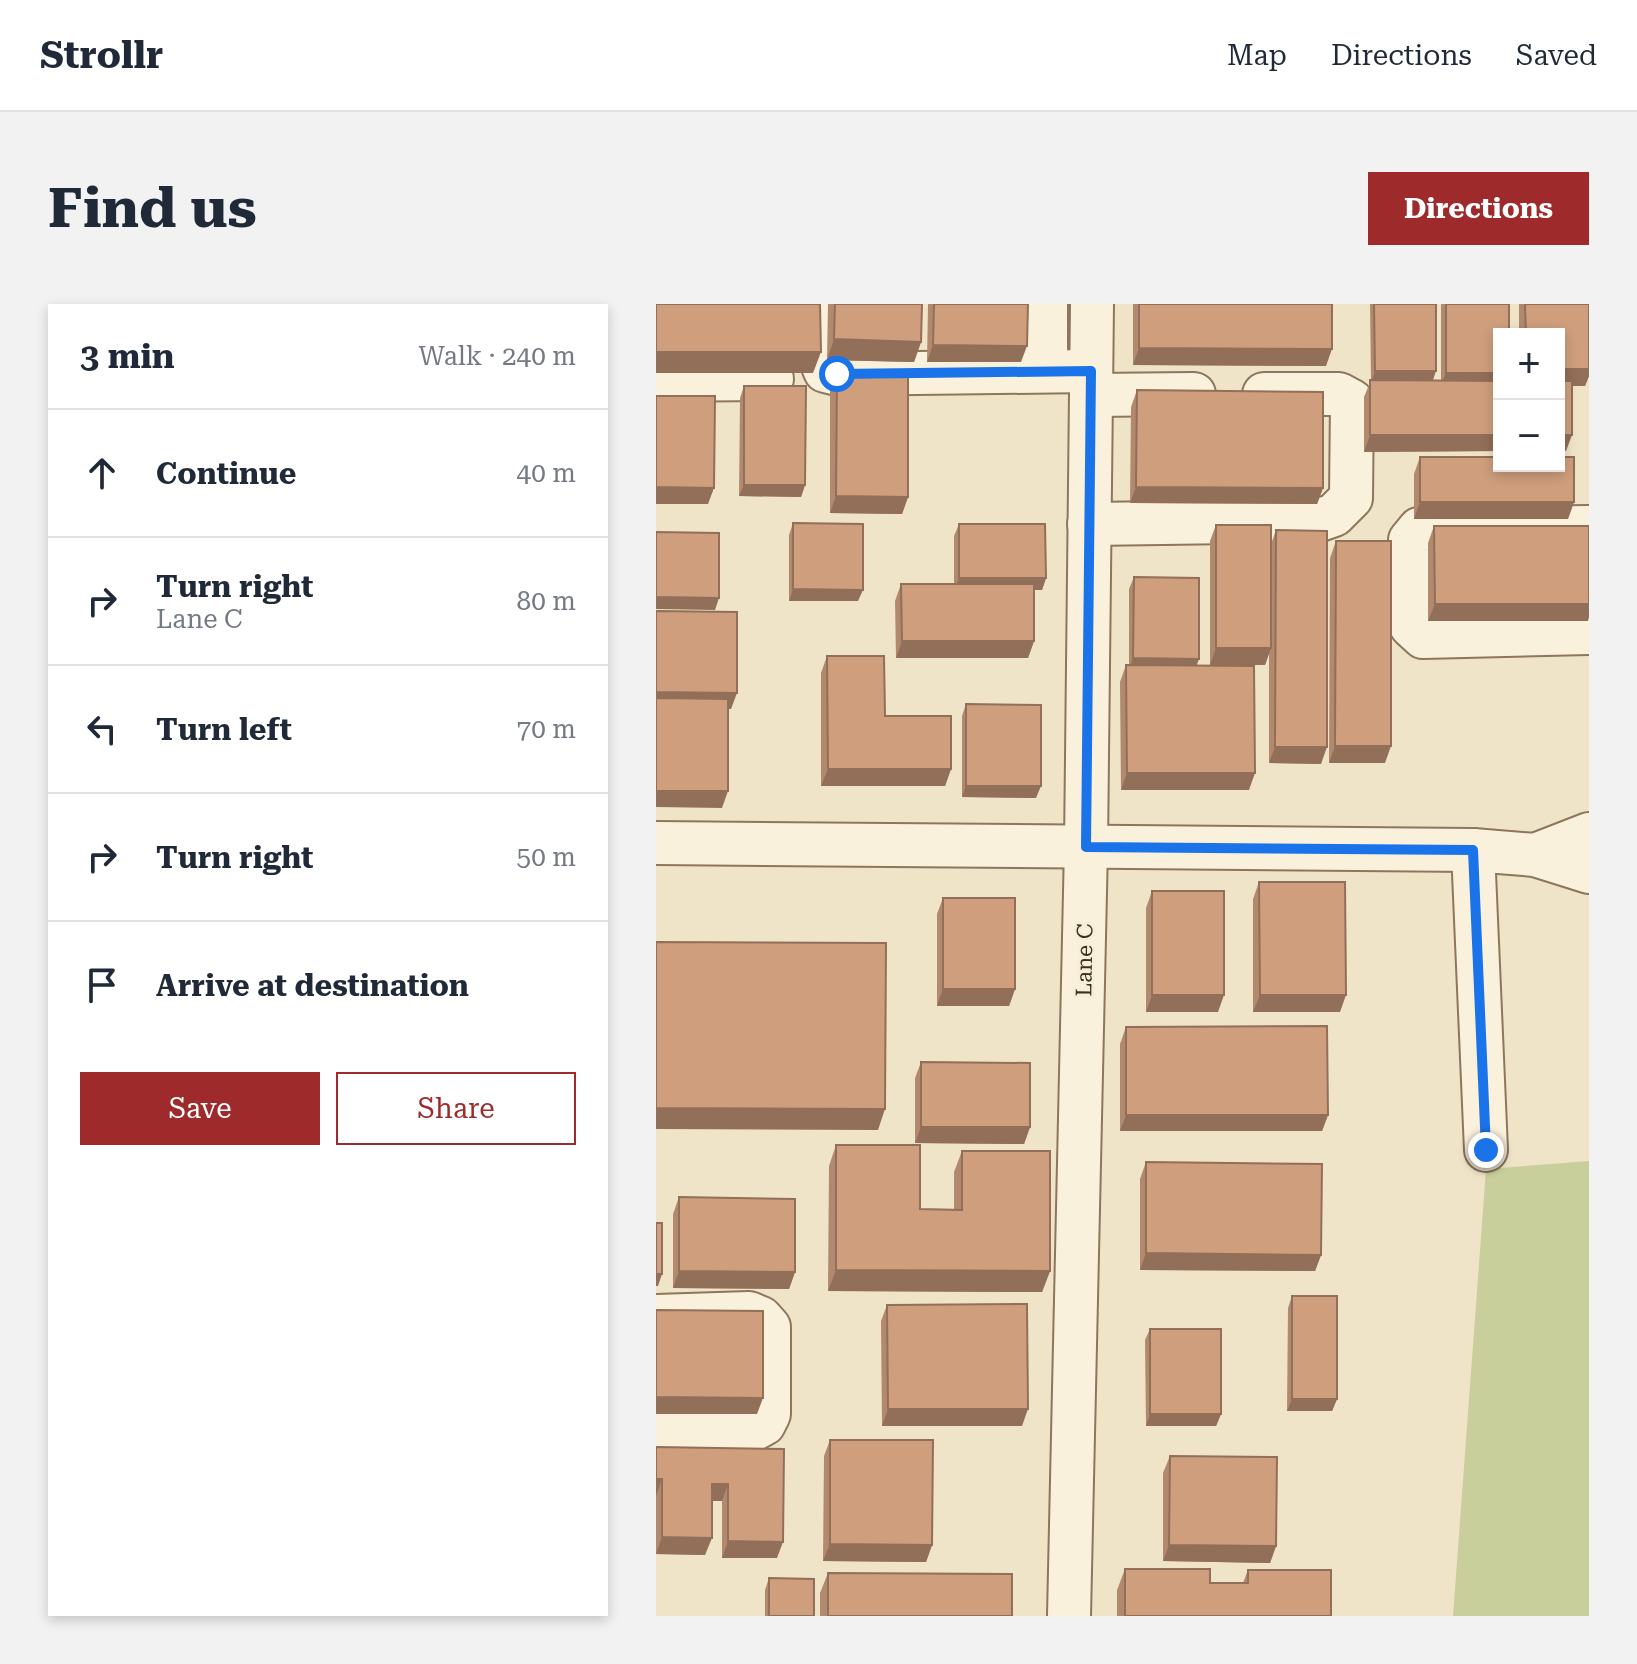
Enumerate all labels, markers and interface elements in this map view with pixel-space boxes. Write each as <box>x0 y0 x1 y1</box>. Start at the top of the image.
text: Strollr <box>40 33 163 77</box>
text: Map <box>1227 39 1287 72</box>
text: Directions <box>1331 39 1472 72</box>
text: Saved <box>1516 39 1597 72</box>
button: Directions <box>1368 172 1589 245</box>
text: Find us <box>48 175 257 241</box>
map controls <box>1493 328 1565 472</box>
button: + <box>1493 328 1565 400</box>
text: 3 min <box>80 336 175 376</box>
text: Walk · 240 m <box>418 341 576 371</box>
route start <box>819 356 855 392</box>
button: − <box>1493 400 1565 472</box>
icon: ahead <box>80 451 124 495</box>
text: Continue <box>156 456 296 491</box>
text: 40 m <box>517 458 576 488</box>
text: Turn right <box>156 569 313 604</box>
icon: right <box>80 579 124 623</box>
text: 80 m <box>517 586 576 616</box>
text: Lane C <box>156 604 243 634</box>
icon: left <box>80 707 124 751</box>
text: Turn left <box>156 712 292 747</box>
text: 70 m <box>517 714 576 744</box>
icon: right <box>80 835 124 879</box>
text: Turn right <box>156 840 313 875</box>
text: 50 m <box>517 842 576 872</box>
street label: Lane C <box>1071 923 1098 997</box>
icon: arrive <box>80 963 124 1007</box>
text: Arrive at destination <box>156 968 469 1003</box>
button: Save <box>80 1072 320 1145</box>
button: Share <box>336 1072 576 1145</box>
route end <box>1468 1132 1504 1168</box>

